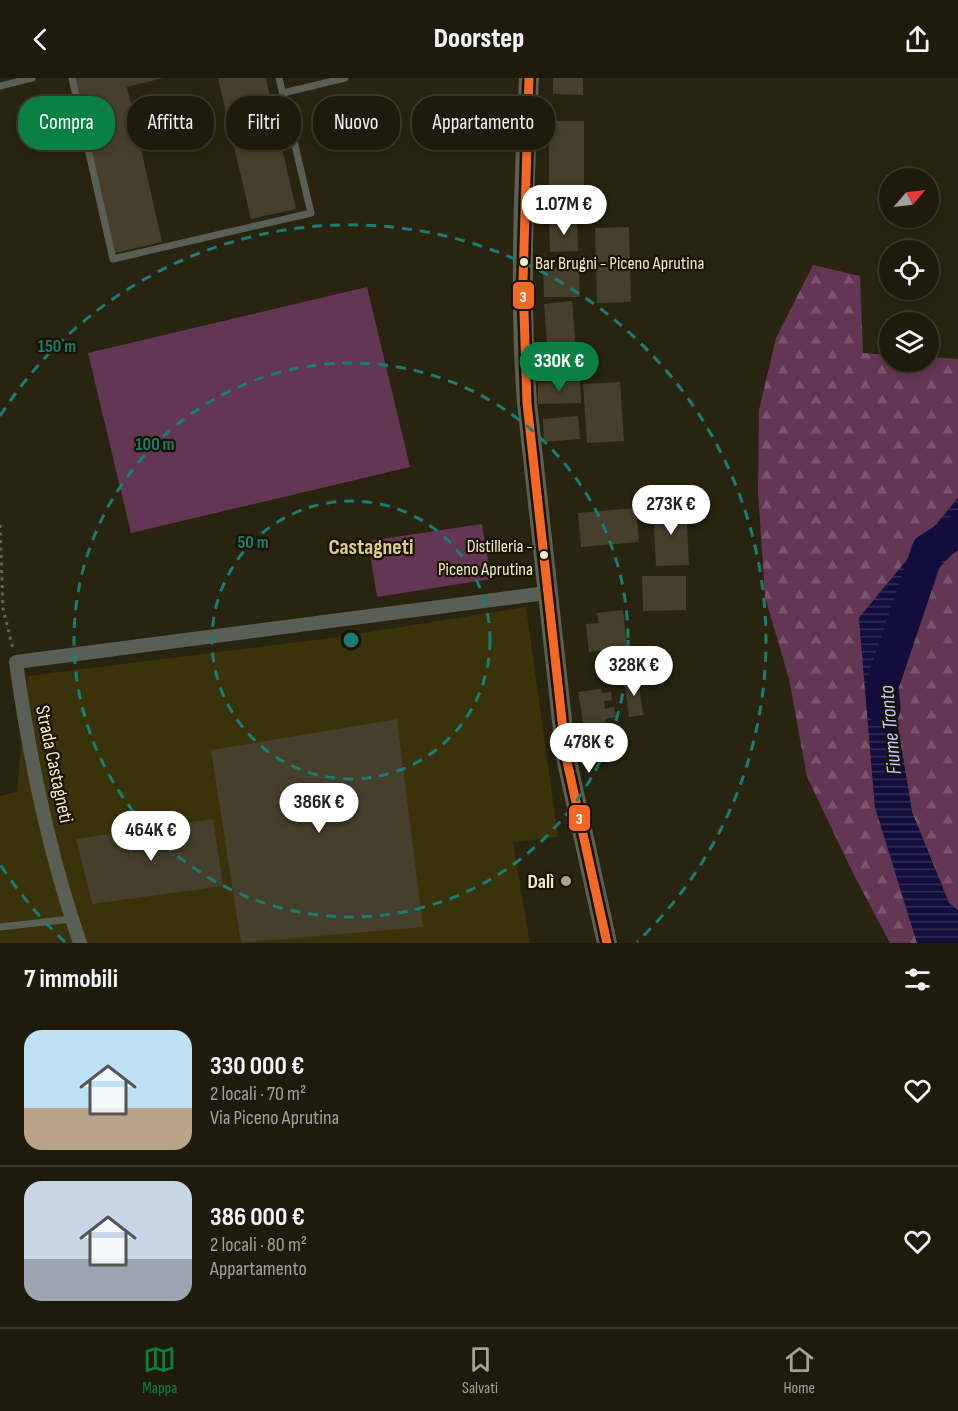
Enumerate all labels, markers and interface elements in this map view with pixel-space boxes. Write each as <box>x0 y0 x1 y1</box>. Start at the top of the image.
icon: back <box>24 23 57 56</box>
text: Doorstep <box>434 23 524 55</box>
icon: share <box>901 23 934 56</box>
chip: Compra <box>18 96 115 150</box>
chip: Affitta <box>127 96 214 150</box>
chip: Filtri <box>226 96 301 150</box>
chip: Nuovo <box>313 96 400 150</box>
chip: Appartamento <box>412 96 555 150</box>
north arrow <box>879 168 939 228</box>
map controls <box>879 168 939 372</box>
pin: 1.07M € <box>509 185 619 236</box>
text: 1.07M € <box>536 192 592 216</box>
button: locate <box>879 240 939 300</box>
place label: Bar Brugni - Piceno Aprutina <box>535 253 704 274</box>
marker: Bar Brugni - Piceno Aprutina <box>518 256 530 268</box>
line badge: 3 <box>512 281 535 310</box>
text: 3 <box>519 288 527 307</box>
button: layers <box>879 312 939 372</box>
text: 150 m <box>38 336 76 357</box>
pin: 330K € <box>510 342 608 393</box>
text: 330K € <box>534 349 584 373</box>
text: 100 m <box>136 434 175 455</box>
pin: 273K € <box>622 485 720 536</box>
text: 273K € <box>646 492 696 516</box>
text: 50 m <box>237 532 269 553</box>
district label: Castagneti <box>329 534 413 561</box>
place label: Distilleria - Piceno Aprutina <box>438 536 533 580</box>
marker: Distilleria - Piceno Aprutina <box>538 549 550 561</box>
centre of rings <box>341 630 361 650</box>
pin: 328K € <box>585 646 683 697</box>
text: 328K € <box>609 653 659 677</box>
water label: Fiume Tronto <box>874 684 907 776</box>
street label: Strada Castagneti <box>30 703 78 825</box>
pin: 478K € <box>540 723 638 774</box>
text: 478K € <box>564 730 614 754</box>
pin: 386K € <box>270 783 368 834</box>
text: 386K € <box>293 790 345 814</box>
line badge: 3 <box>568 804 591 832</box>
text: 3 <box>575 810 583 829</box>
pin: 464K € <box>102 811 200 862</box>
text: 464K € <box>125 818 177 842</box>
place label: Dalì <box>527 870 554 894</box>
marker: Dalì <box>559 874 573 888</box>
icon: filters <box>901 963 934 996</box>
text: 7 immobili <box>24 964 118 995</box>
text: 330 000 € <box>210 1051 304 1082</box>
icon: home <box>72 1054 144 1126</box>
icon: heart <box>901 1074 934 1107</box>
text: 2 locali · 70 m² <box>210 1082 306 1106</box>
text: Via Piceno Aprutina <box>210 1106 339 1130</box>
text: 386 000 € <box>210 1202 305 1233</box>
icon: home <box>72 1205 144 1277</box>
icon: heart <box>901 1225 934 1258</box>
text: 2 locali · 80 m² <box>210 1233 307 1257</box>
text: Appartamento <box>210 1257 307 1281</box>
tab: Mappa <box>142 1343 177 1398</box>
tab: Salvati <box>462 1343 498 1398</box>
tab: Home <box>783 1343 816 1398</box>

